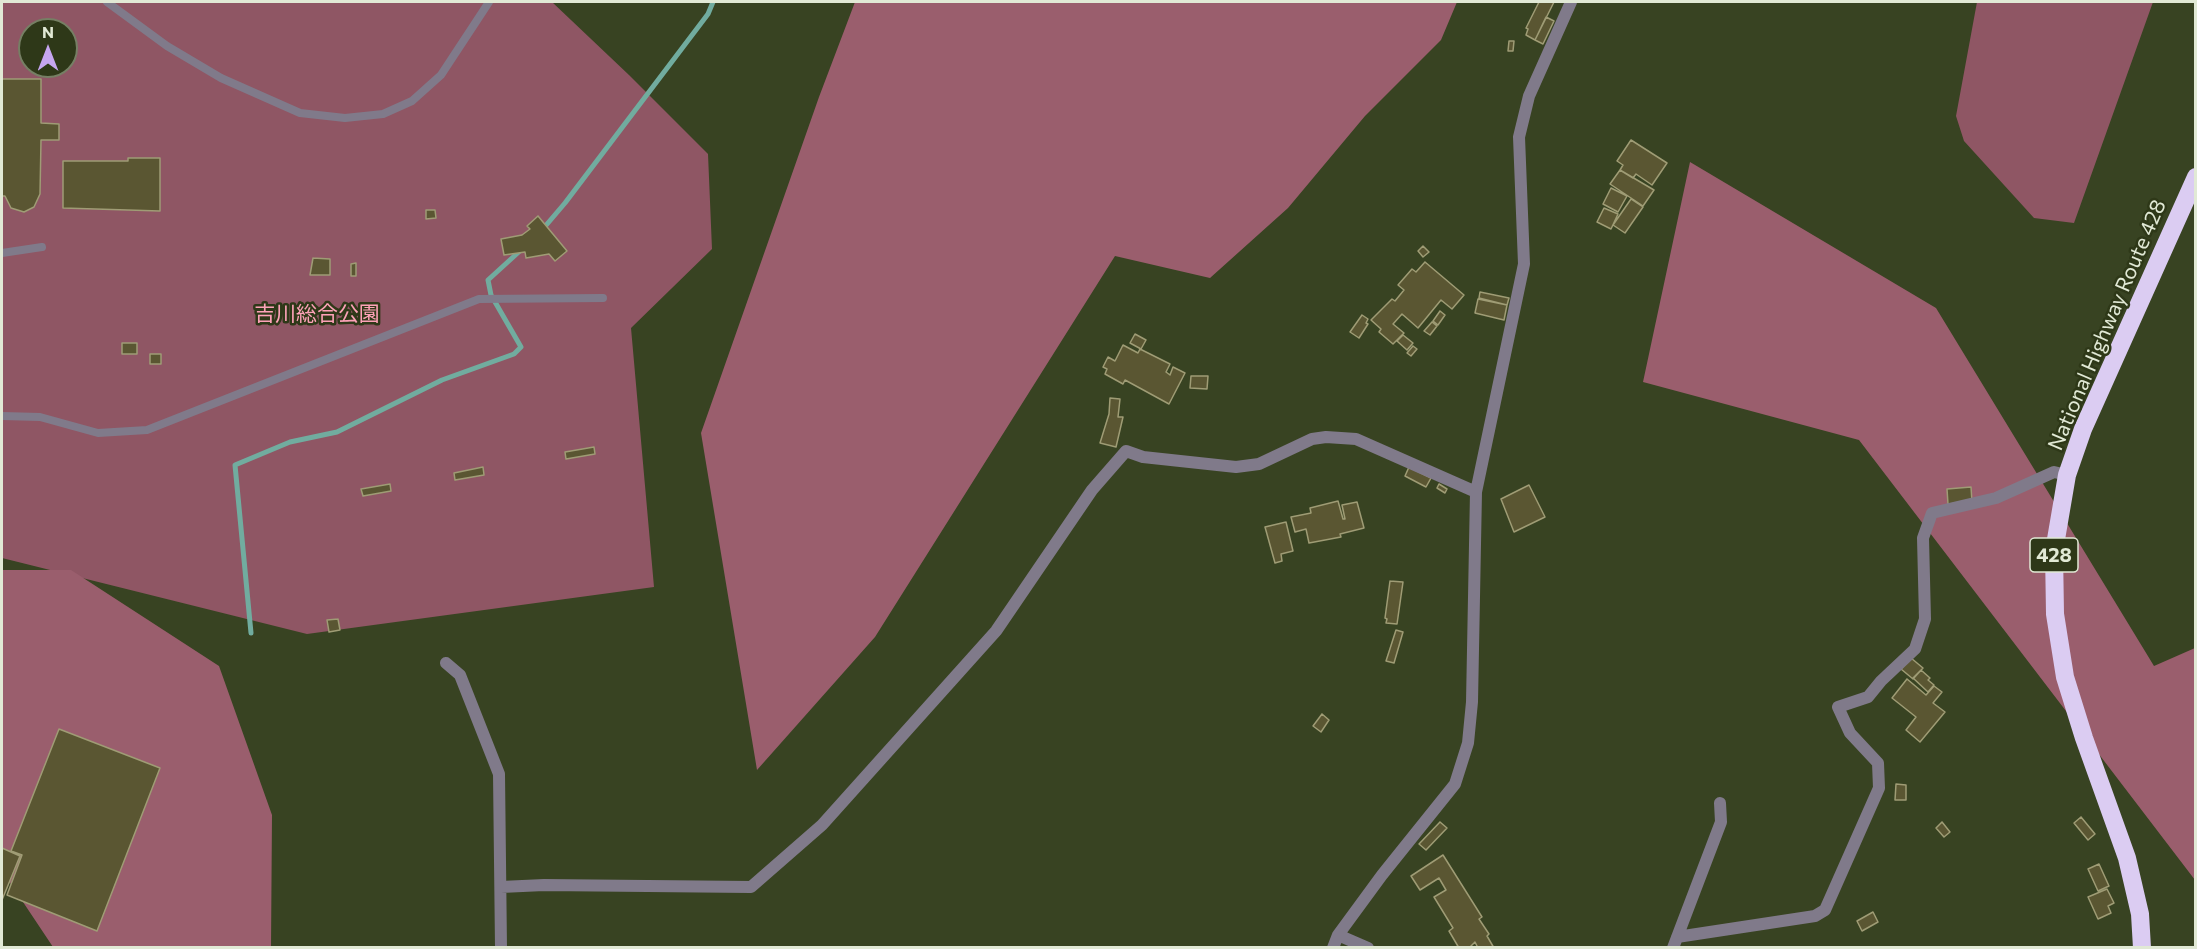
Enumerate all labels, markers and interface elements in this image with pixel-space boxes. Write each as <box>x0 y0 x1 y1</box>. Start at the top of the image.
north arrow <box>18 18 78 78</box>
text: N <box>42 22 54 41</box>
street label: National Highway Route 428 <box>2043 196 2171 454</box>
park label: 吉川総合公園 <box>254 301 380 327</box>
road number: 428 <box>2030 538 2078 572</box>

